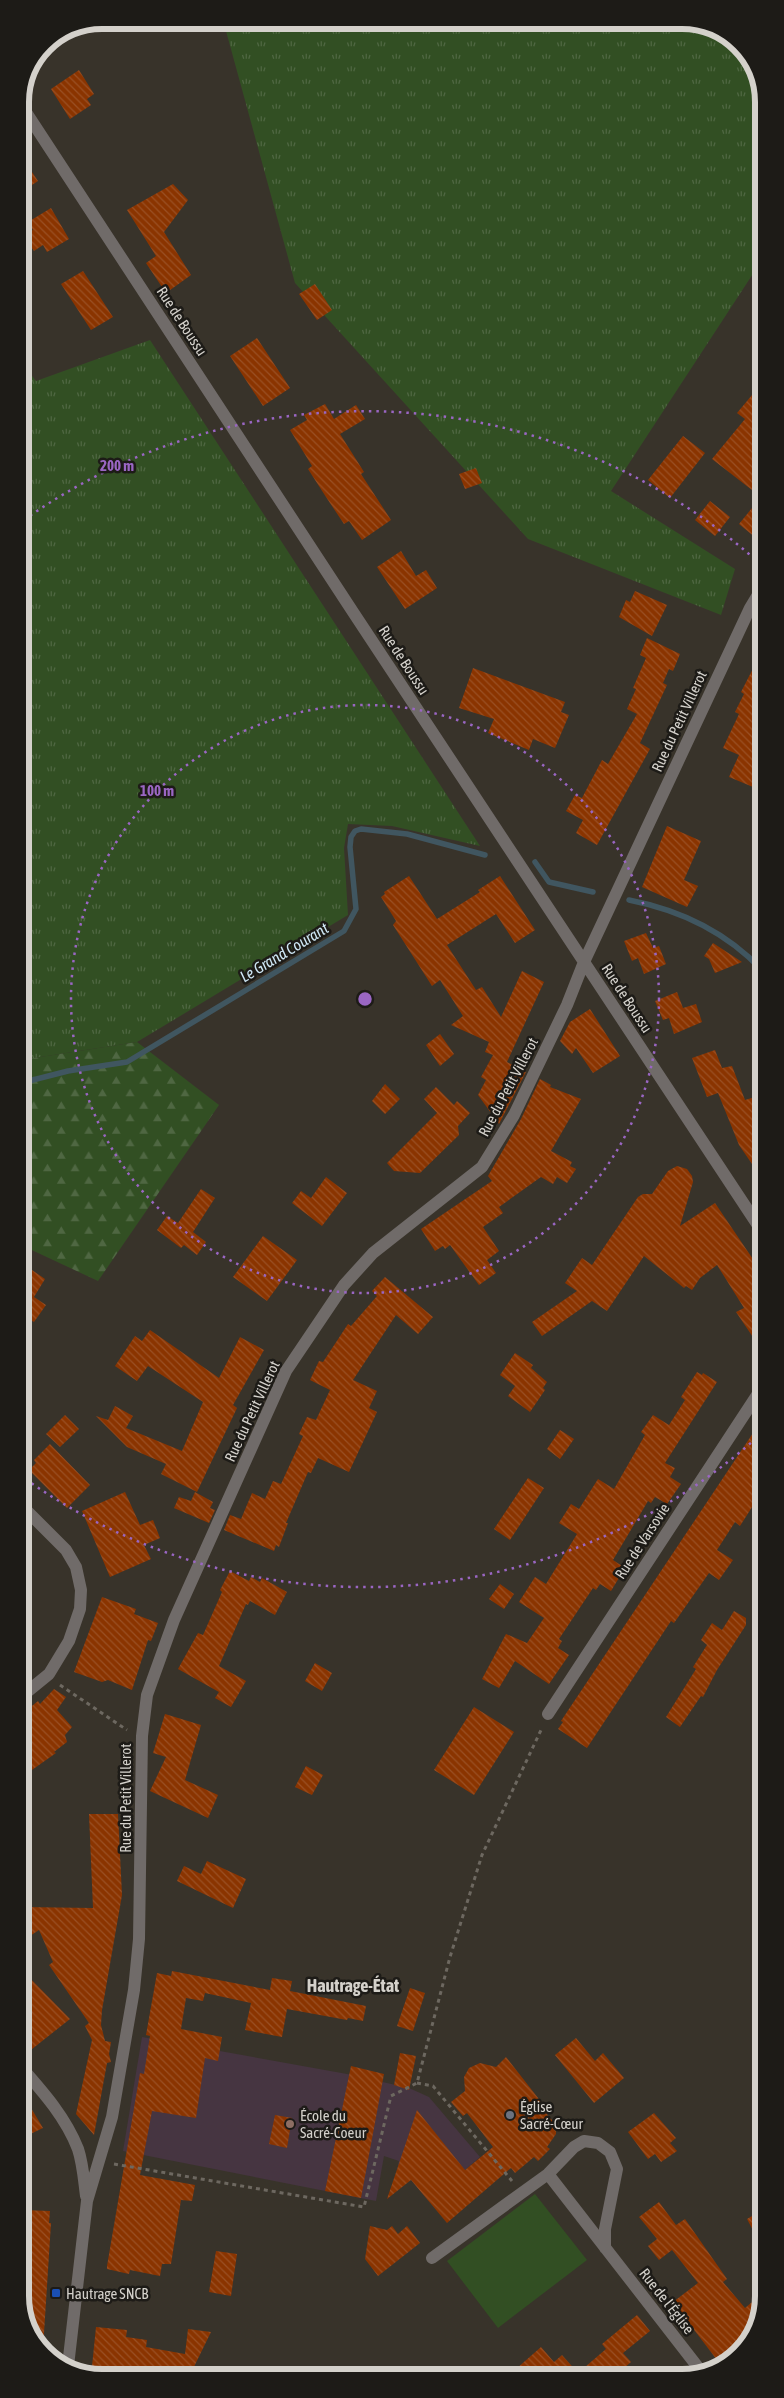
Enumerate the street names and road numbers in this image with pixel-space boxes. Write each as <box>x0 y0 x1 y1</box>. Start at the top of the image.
street label: Rue de Boussu <box>153 283 211 359</box>
street label: Rue de Boussu <box>375 622 433 698</box>
street label: Rue du Petit Villerot <box>648 668 710 774</box>
street label: Rue de Boussu <box>598 960 656 1036</box>
street label: Rue du Petit Villerot <box>475 1035 541 1139</box>
street label: Rue du Petit Villerot <box>221 1358 283 1464</box>
street label: Rue de Varsovie <box>611 1500 673 1582</box>
street label: Rue du Petit Villerot <box>117 1743 134 1853</box>
street label: Rue de l'Église <box>636 2265 698 2337</box>

